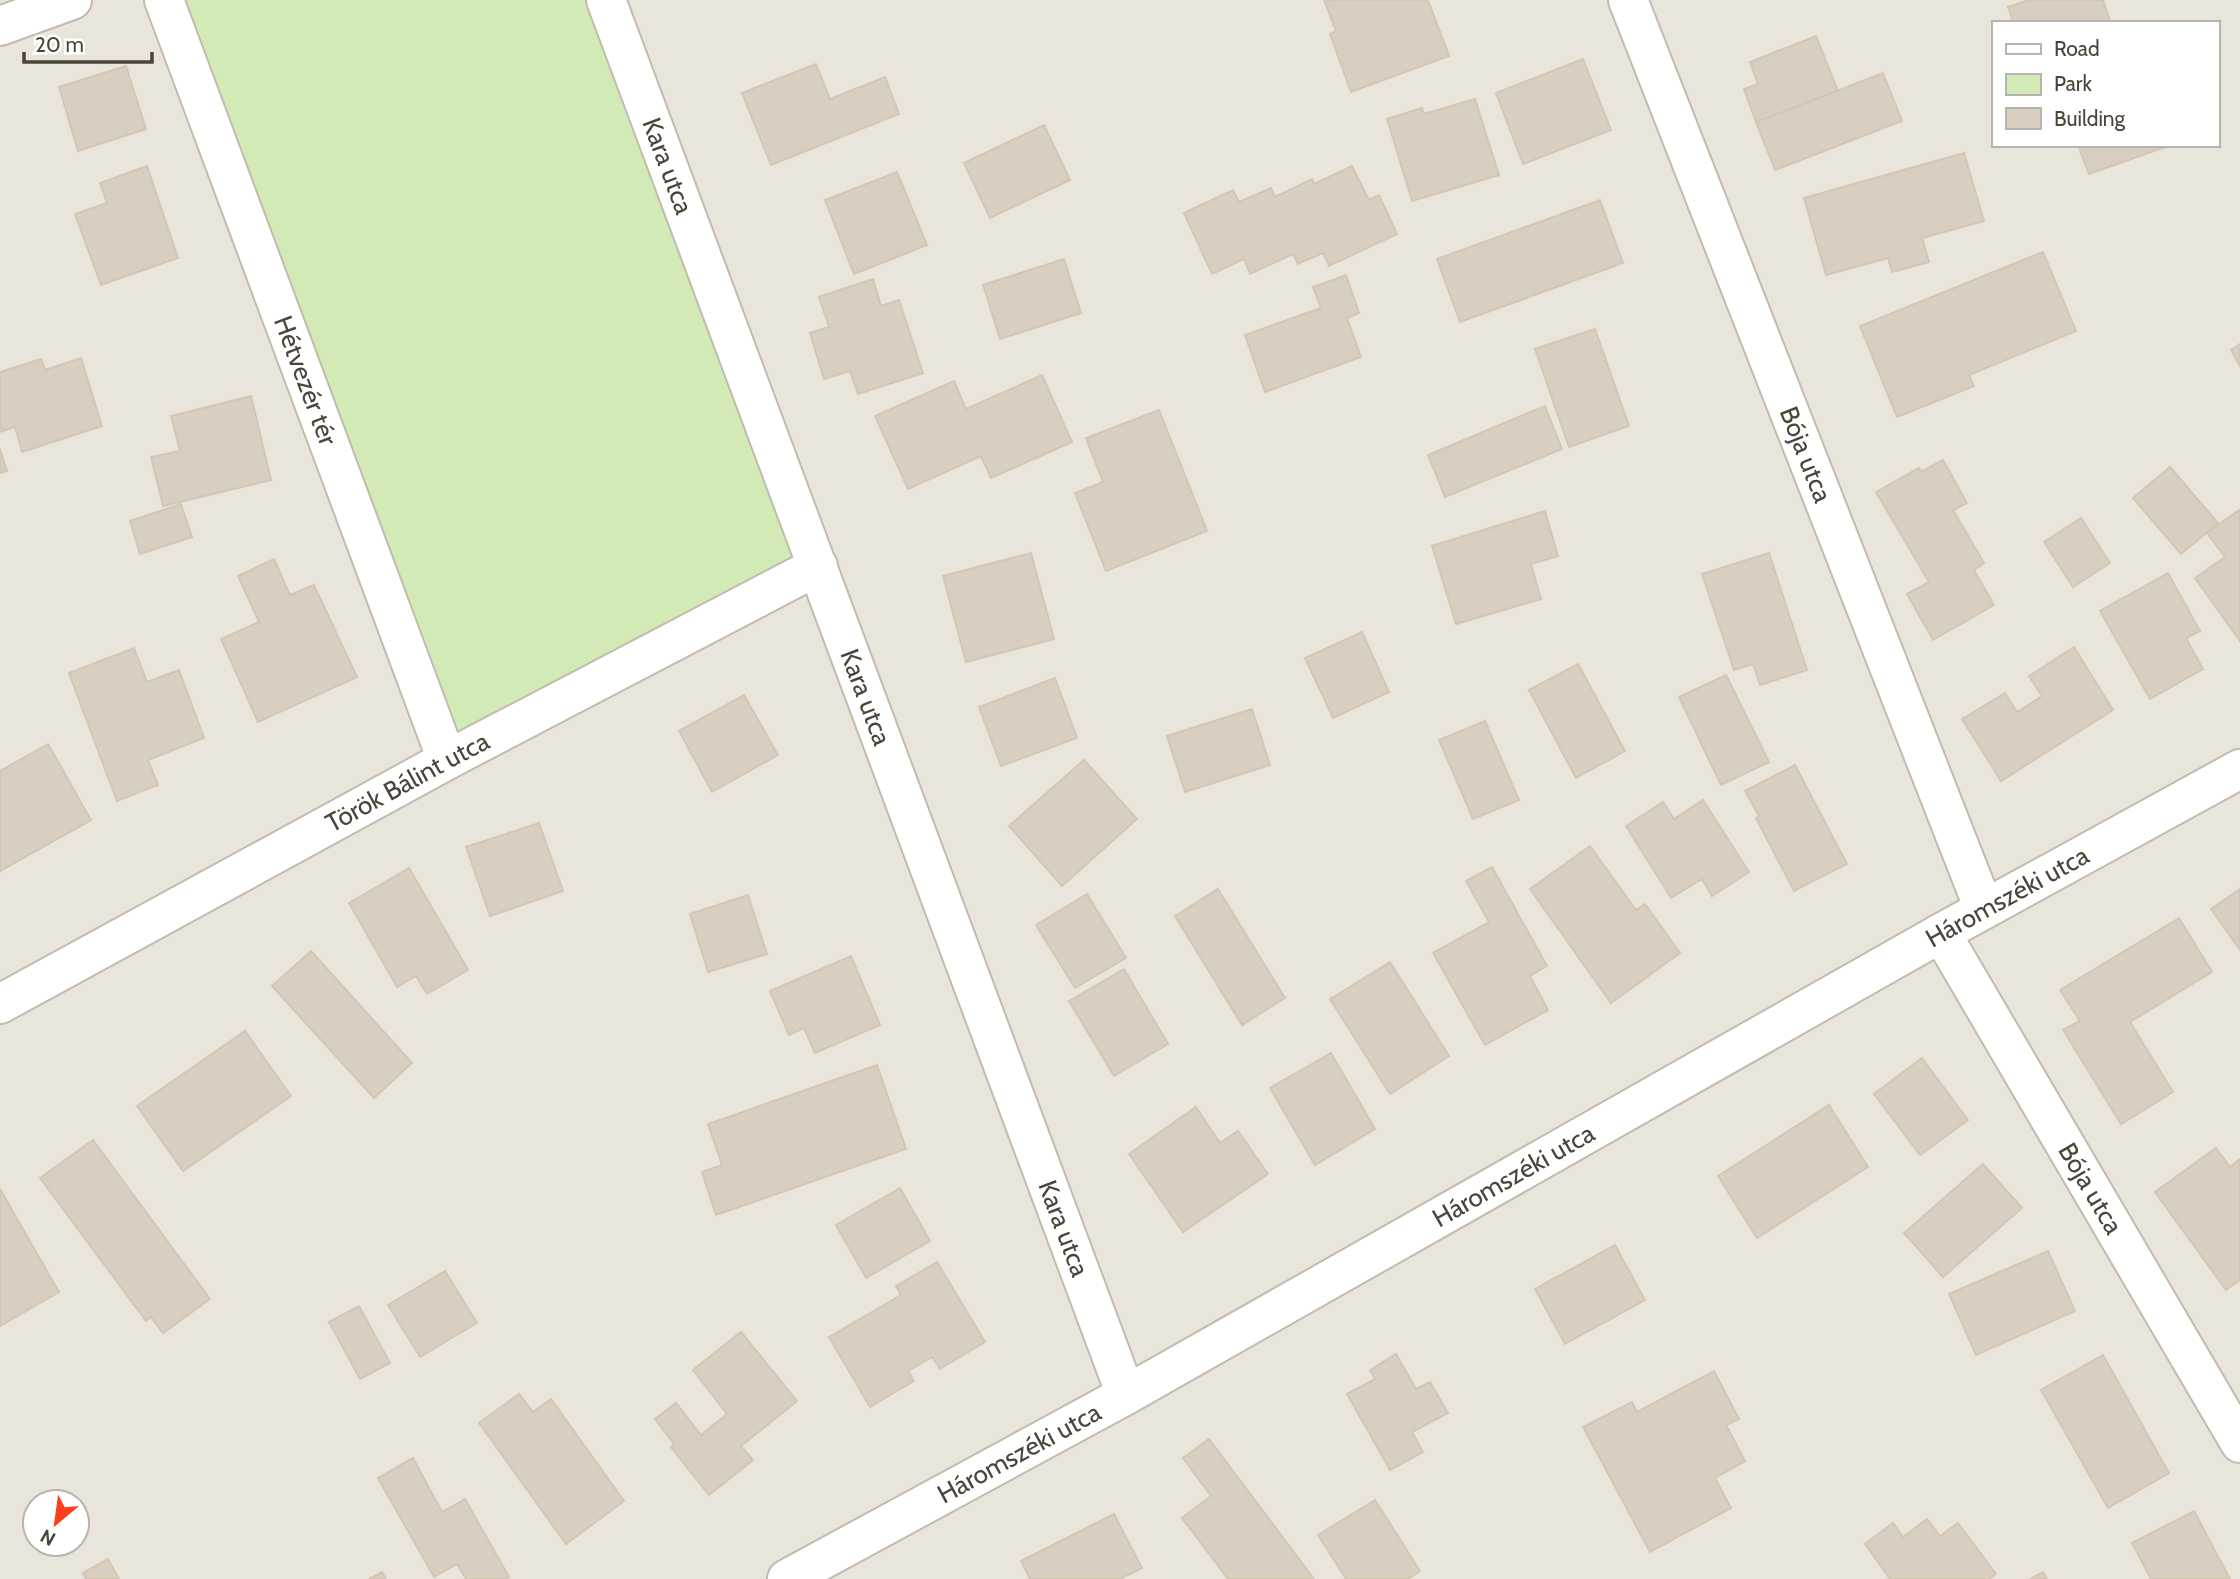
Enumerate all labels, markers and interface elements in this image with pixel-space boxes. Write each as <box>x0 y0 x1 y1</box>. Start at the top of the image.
scale bar <box>24 21 152 65</box>
legend <box>1992 21 2219 147</box>
text: 20 m <box>35 32 84 57</box>
text: Road <box>2054 36 2100 61</box>
text: Park <box>2054 71 2092 96</box>
text: Building <box>2054 106 2126 131</box>
street label: Kara utca <box>635 113 700 219</box>
street label: Hétvezér tér <box>267 311 345 450</box>
street label: Bója utca <box>1773 402 1839 507</box>
street label: Kara utca <box>833 645 899 750</box>
street label: Török Bálint utca <box>320 725 495 839</box>
street label: Háromszéki utca <box>1920 839 2095 954</box>
street label: Háromszéki utca <box>1427 1117 1601 1234</box>
street label: Bója utca <box>2052 1137 2130 1240</box>
street label: Kara utca <box>1031 1176 1097 1281</box>
street label: Háromszéki utca <box>932 1396 1107 1510</box>
north arrow <box>21 1488 91 1558</box>
text: N <box>37 1524 59 1551</box>

